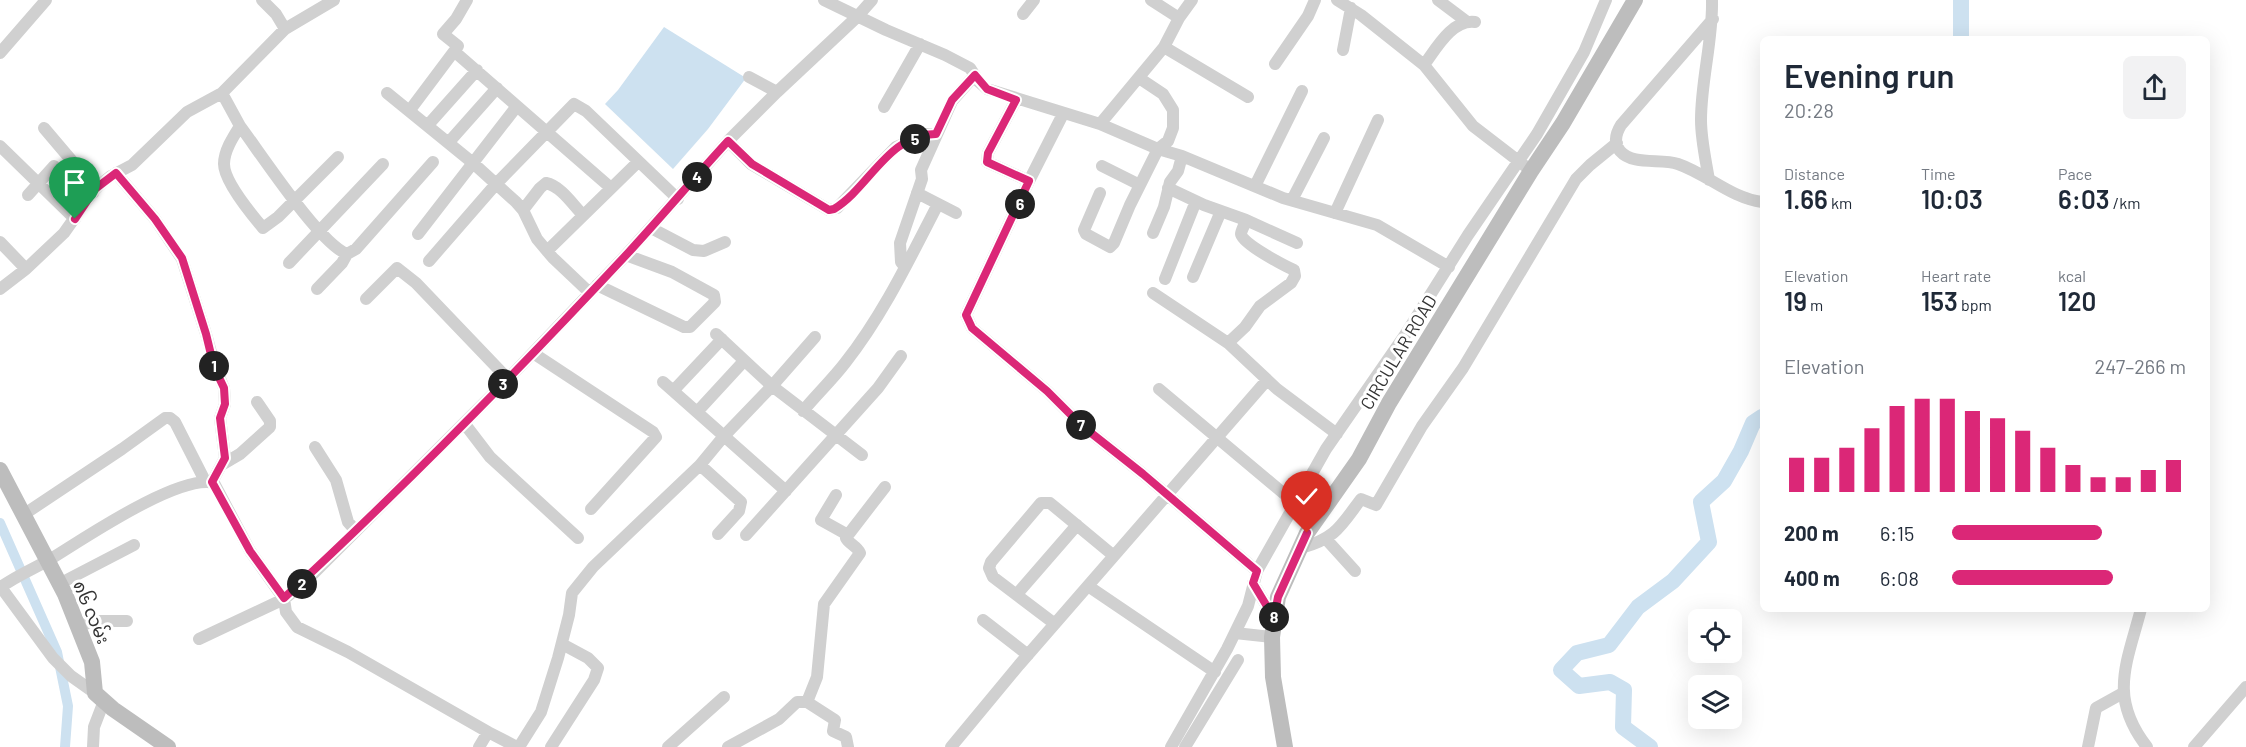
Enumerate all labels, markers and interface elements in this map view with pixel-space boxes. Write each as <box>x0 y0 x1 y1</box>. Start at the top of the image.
text: Evening run <box>1784 55 1954 95</box>
button: share <box>2123 56 2186 119</box>
text: 20:28 <box>1784 98 1834 122</box>
pin: 5 <box>900 124 930 154</box>
text: 5 <box>911 129 919 148</box>
pin <box>49 157 100 219</box>
pin: 4 <box>682 162 712 192</box>
text: Distance <box>1784 164 1845 183</box>
text: Time <box>1921 164 1956 183</box>
text: Pace <box>2058 164 2092 183</box>
icon: arrive <box>58 166 91 199</box>
text: 4 <box>692 167 702 186</box>
text: 1.66 <box>1784 183 1828 214</box>
text: 10:03 <box>1921 183 1983 214</box>
text: 6:03 <box>2058 183 2110 214</box>
pin: 6 <box>1005 189 1035 219</box>
text: km <box>1828 193 1852 212</box>
text: /km <box>2110 193 2140 212</box>
text: 6 <box>1016 194 1024 213</box>
text: Elevation <box>1784 266 1848 285</box>
text: Heart rate <box>1921 266 1991 285</box>
text: kcal <box>2058 266 2086 285</box>
text: 19 <box>1784 285 1807 316</box>
text: 153 <box>1921 285 1958 316</box>
text: 120 <box>2058 285 2096 316</box>
street label: CIRCULAR ROAD <box>1355 291 1441 413</box>
text: m <box>1807 295 1823 314</box>
text: bpm <box>1958 295 1992 314</box>
pin: 1 <box>199 351 229 381</box>
text: Elevation <box>1784 354 1865 378</box>
text: 247–266 m <box>2095 354 2186 378</box>
text: 1 <box>211 356 217 375</box>
pin: 3 <box>488 369 518 399</box>
text: 3 <box>499 374 507 393</box>
pin: 7 <box>1066 410 1096 440</box>
text: 7 <box>1077 415 1085 434</box>
pin <box>1281 471 1332 533</box>
icon: check <box>1290 480 1323 513</box>
text: 200 m <box>1784 521 1839 545</box>
text: 6:15 <box>1880 521 1914 545</box>
text: 400 m <box>1784 566 1840 590</box>
text: 6:08 <box>1880 566 1919 590</box>
pin: 2 <box>287 569 317 599</box>
text: 2 <box>298 574 306 593</box>
street label: ၈၆ လမ်း <box>69 576 116 647</box>
pin: 8 <box>1259 602 1289 632</box>
text: 8 <box>1270 607 1278 626</box>
map controls <box>1688 609 1742 729</box>
button: locate <box>1688 609 1742 663</box>
button: layers <box>1688 675 1742 729</box>

